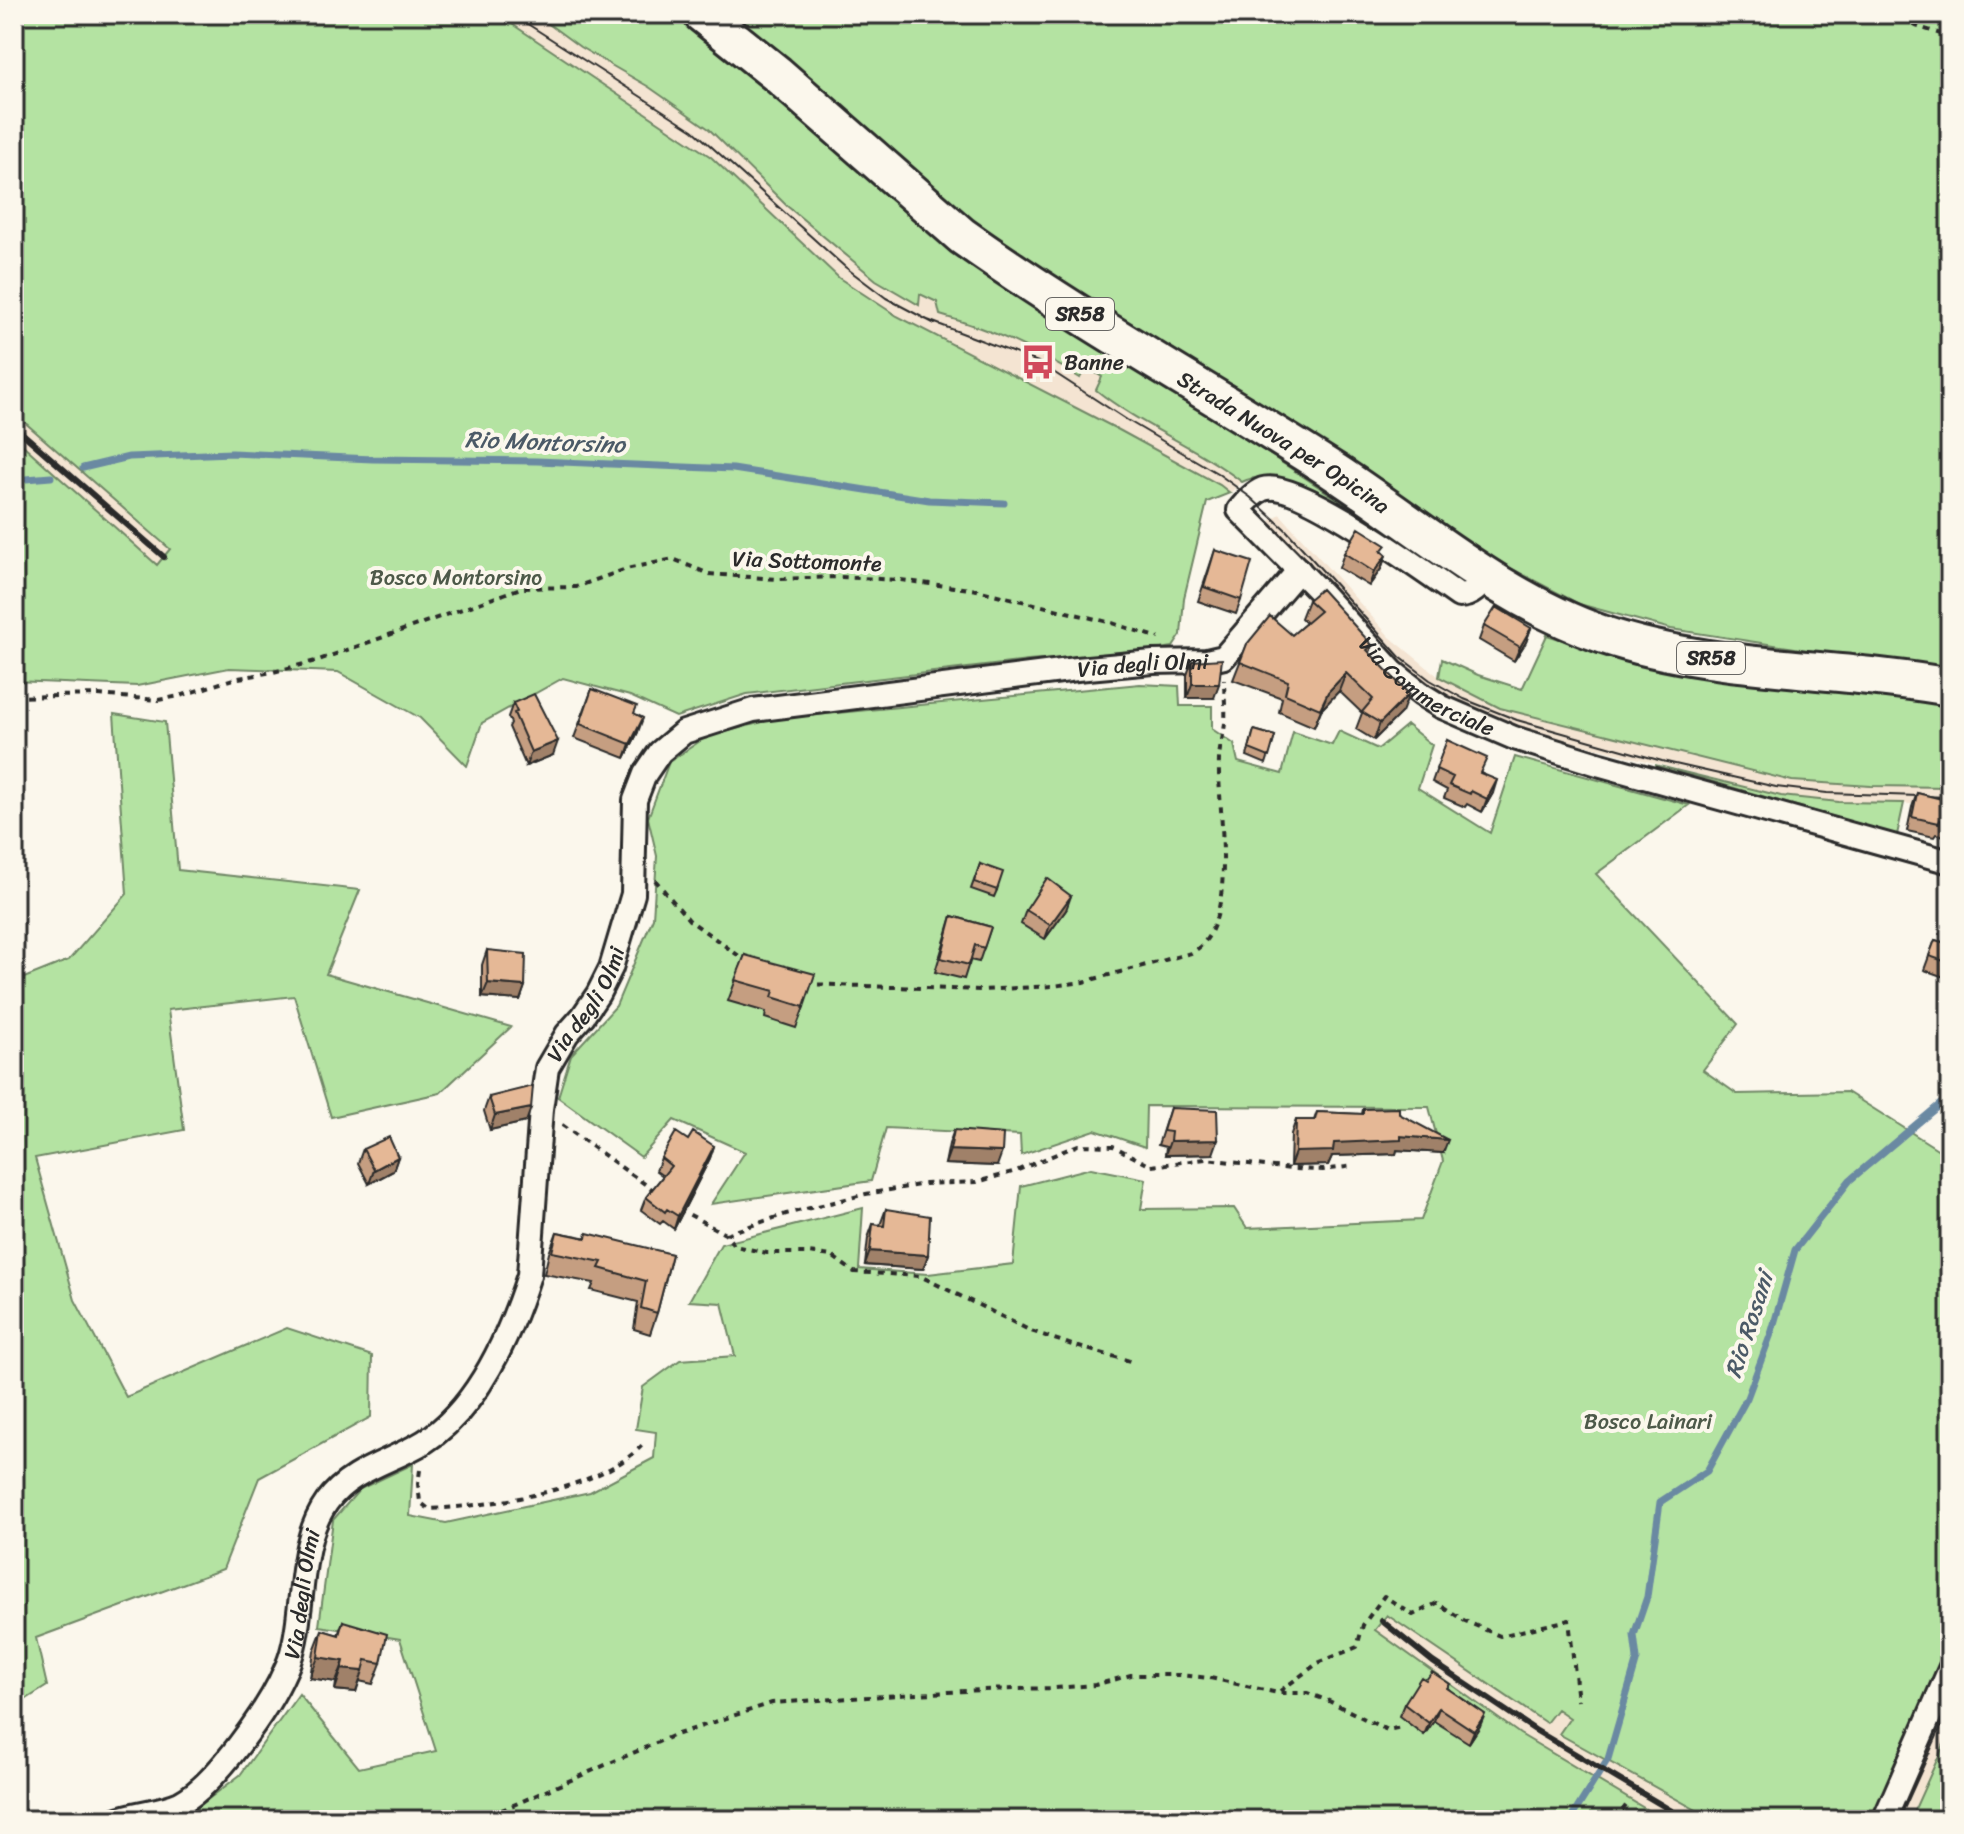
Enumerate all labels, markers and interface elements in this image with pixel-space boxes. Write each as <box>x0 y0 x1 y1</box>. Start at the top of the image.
road number: SR58 <box>1046 298 1114 330</box>
bus stop icon: Banne <box>1019 343 1057 381</box>
place label: Banne <box>1064 343 1124 382</box>
street label: Strada Nuova per Opicina <box>1170 359 1399 524</box>
water label: Rio Montorsino <box>464 418 628 466</box>
street label: Via Sottomonte <box>732 539 883 583</box>
park label: Bosco Montorsino <box>370 558 542 597</box>
street label: Via Commerciale <box>1349 626 1501 747</box>
street label: Via degli Olmi <box>1076 641 1210 688</box>
road number: SR58 <box>1677 642 1745 674</box>
street label: Via degli Olmi <box>535 941 636 1069</box>
water label: Rio Rosani <box>1712 1263 1787 1383</box>
park label: Bosco Lainari <box>1584 1402 1713 1441</box>
street label: Via degli Olmi <box>272 1523 332 1664</box>

